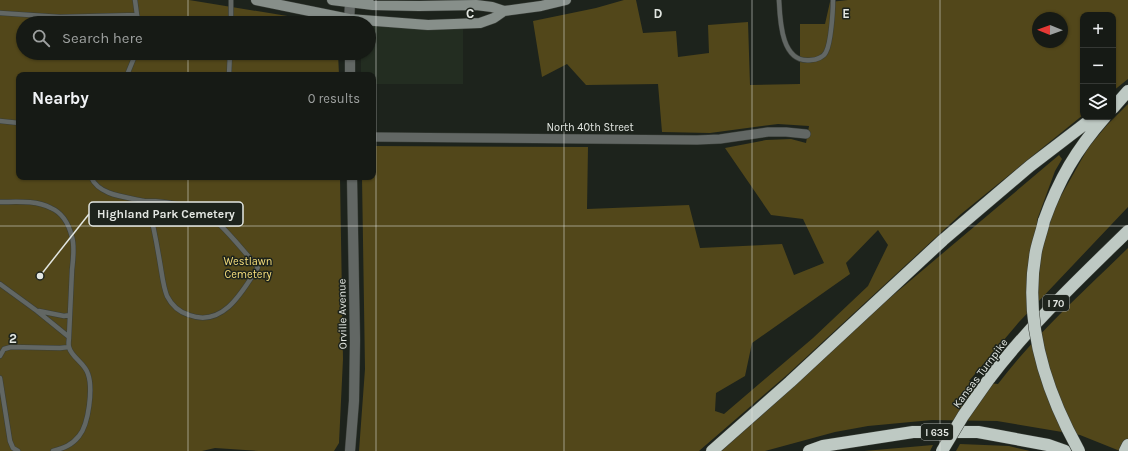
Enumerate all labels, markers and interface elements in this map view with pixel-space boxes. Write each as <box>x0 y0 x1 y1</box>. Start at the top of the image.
text: C <box>466 6 474 21</box>
text: D <box>654 6 663 21</box>
text: E <box>842 6 850 21</box>
north arrow <box>1032 12 1068 48</box>
map controls <box>1080 12 1116 120</box>
button: + <box>1080 12 1116 48</box>
search box <box>16 16 376 60</box>
icon: search <box>30 27 52 49</box>
text: Search here <box>62 29 143 47</box>
button: − <box>1080 48 1116 84</box>
button: layers <box>1080 84 1116 120</box>
text: Nearby <box>32 88 89 108</box>
text: 0 results <box>308 91 360 106</box>
street label: North 40th Street <box>546 121 634 134</box>
callout: Highland Park Cemetery <box>89 202 243 226</box>
text: Highland Park Cemetery <box>97 207 235 221</box>
park label: Westlawn Cemetery <box>224 255 272 281</box>
street label: Orville Avenue <box>335 278 350 349</box>
road number: I 70 <box>1043 295 1069 311</box>
text: 2 <box>9 331 17 346</box>
street label: Kansas Turnpike <box>950 336 1011 410</box>
road number: I 635 <box>921 424 953 440</box>

